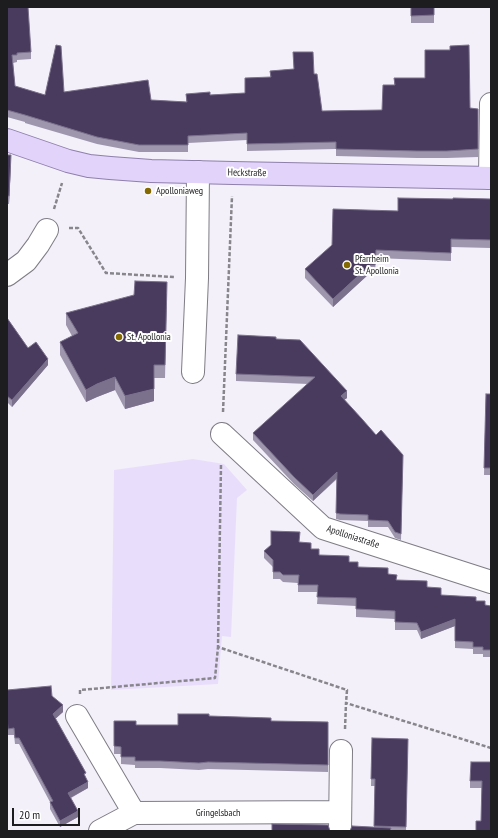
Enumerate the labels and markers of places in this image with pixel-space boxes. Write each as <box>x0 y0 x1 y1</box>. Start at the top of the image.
place label: Apolloniaweg <box>156 185 203 197</box>
marker: Apolloniaweg <box>143 186 153 196</box>
place label: Pfarrheim St. Apollonia <box>355 253 399 276</box>
marker: Pfarrheim St. Apollonia <box>342 260 352 270</box>
place label: St. Apollonia <box>127 331 171 343</box>
marker: St. Apollonia <box>114 332 124 342</box>

